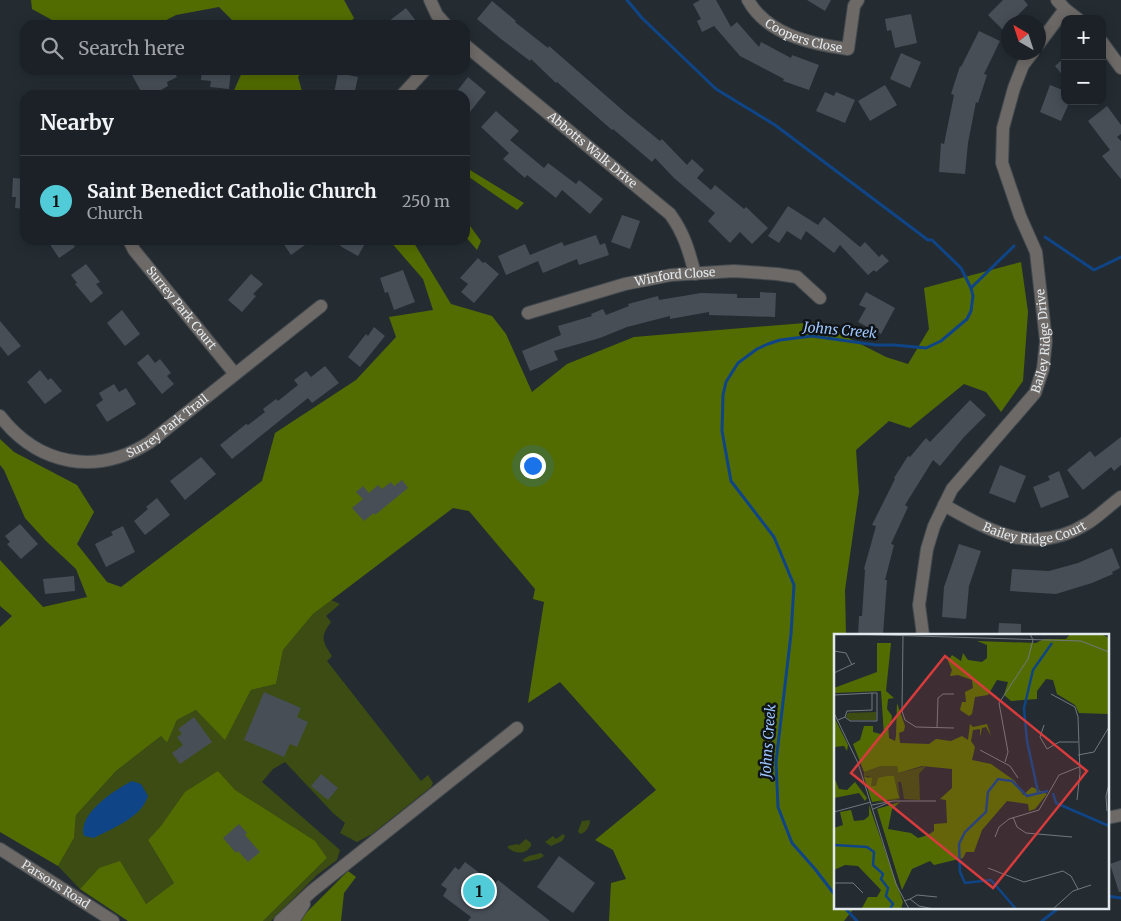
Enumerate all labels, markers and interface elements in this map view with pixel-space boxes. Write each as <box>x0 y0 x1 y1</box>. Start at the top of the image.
street label: Coopers Close <box>762 15 843 55</box>
north arrow <box>1001 15 1046 60</box>
map controls <box>1061 15 1106 105</box>
button: + <box>1061 15 1106 60</box>
search box <box>20 20 470 75</box>
icon: search <box>38 34 66 62</box>
text: Search here <box>78 36 185 60</box>
button: − <box>1061 60 1106 105</box>
street label: Abbotts Walk Drive <box>544 108 641 191</box>
text: Nearby <box>40 109 114 136</box>
text: Saint Benedict Catholic Church <box>87 179 377 203</box>
text: 1 <box>52 191 60 211</box>
text: 250 m <box>402 191 450 211</box>
text: Church <box>87 203 143 223</box>
street label: Surrey Park Court <box>143 263 220 353</box>
street label: Winford Close <box>633 264 716 289</box>
street label: Bailey Ridge Drive <box>1028 288 1053 395</box>
water label: Johns Creek <box>801 318 878 342</box>
street label: Surrey Park Trail <box>124 391 211 460</box>
your location <box>520 453 546 479</box>
street label: Bailey Ridge Court <box>981 518 1089 546</box>
inset map <box>834 634 1108 908</box>
water label: Johns Creek <box>756 703 780 780</box>
street label: Parsons Road <box>19 857 93 911</box>
pin: 1 <box>463 872 495 910</box>

